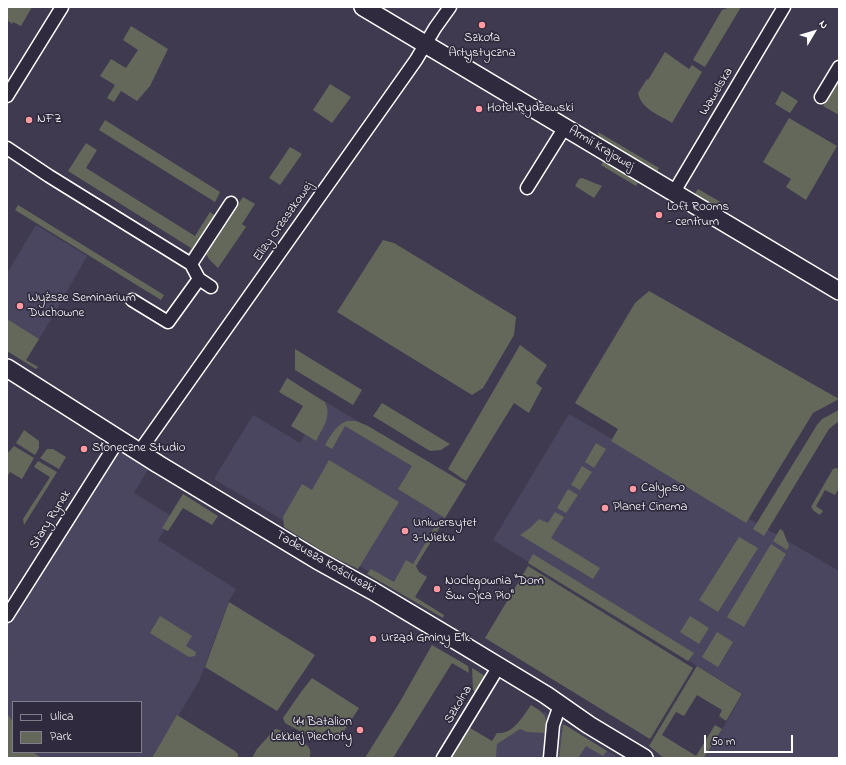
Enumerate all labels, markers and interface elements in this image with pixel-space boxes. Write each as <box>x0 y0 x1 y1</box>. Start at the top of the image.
north arrow <box>794 12 834 52</box>
text: N <box>815 17 832 32</box>
marker: Szkoła Artystyczna <box>477 20 487 30</box>
place label: Szkoła Artystyczna <box>449 31 515 62</box>
street label: Wawelska <box>697 65 737 119</box>
place label: Hotel Rydzewski <box>487 101 574 117</box>
marker: Hotel Rydzewski <box>474 104 484 114</box>
place label: NFZ <box>37 112 62 128</box>
marker: NFZ <box>24 115 34 125</box>
street label: Armii Krajowej <box>565 123 637 175</box>
street label: Elizy Orzeszkowej <box>251 179 317 265</box>
place label: Loft Rooms - centrum <box>667 200 729 231</box>
marker: Loft Rooms - centrum <box>654 210 664 220</box>
place label: Wyższe Seminarium Duchowne <box>28 291 136 322</box>
marker: Wyższe Seminarium Duchowne <box>15 301 25 311</box>
place label: Słoneczne Studio <box>92 441 186 457</box>
marker: Słoneczne Studio <box>79 444 89 454</box>
place label: Calypso <box>641 481 685 497</box>
marker: Calypso <box>628 484 638 494</box>
street label: Stary Rynek <box>27 488 75 552</box>
place label: Planet Cinema <box>613 500 688 516</box>
marker: Planet Cinema <box>600 503 610 513</box>
place label: Uniwersytet 3-Wieku <box>413 516 477 547</box>
marker: Uniwersytet 3-Wieku <box>400 526 410 536</box>
street label: Tadeusza Kościuszki <box>272 528 378 598</box>
place label: Noclegownia "Dom Św. Ojca Pio" <box>445 574 544 605</box>
marker: Noclegownia "Dom Św. Ojca Pio" <box>432 584 442 594</box>
place label: Urząd Gminy Ełk <box>381 631 470 647</box>
marker: Urząd Gminy Ełk <box>368 634 378 644</box>
street label: Szkolna <box>442 683 476 727</box>
legend <box>12 701 142 753</box>
text: Ulica <box>50 708 74 726</box>
place label: 44 Batalion Lekkiej Piechoty <box>271 715 352 746</box>
marker: 44 Batalion Lekkiej Piechoty <box>355 725 365 735</box>
scale bar <box>706 727 795 753</box>
text: Park <box>50 728 72 746</box>
text: 50 m <box>711 733 735 751</box>

